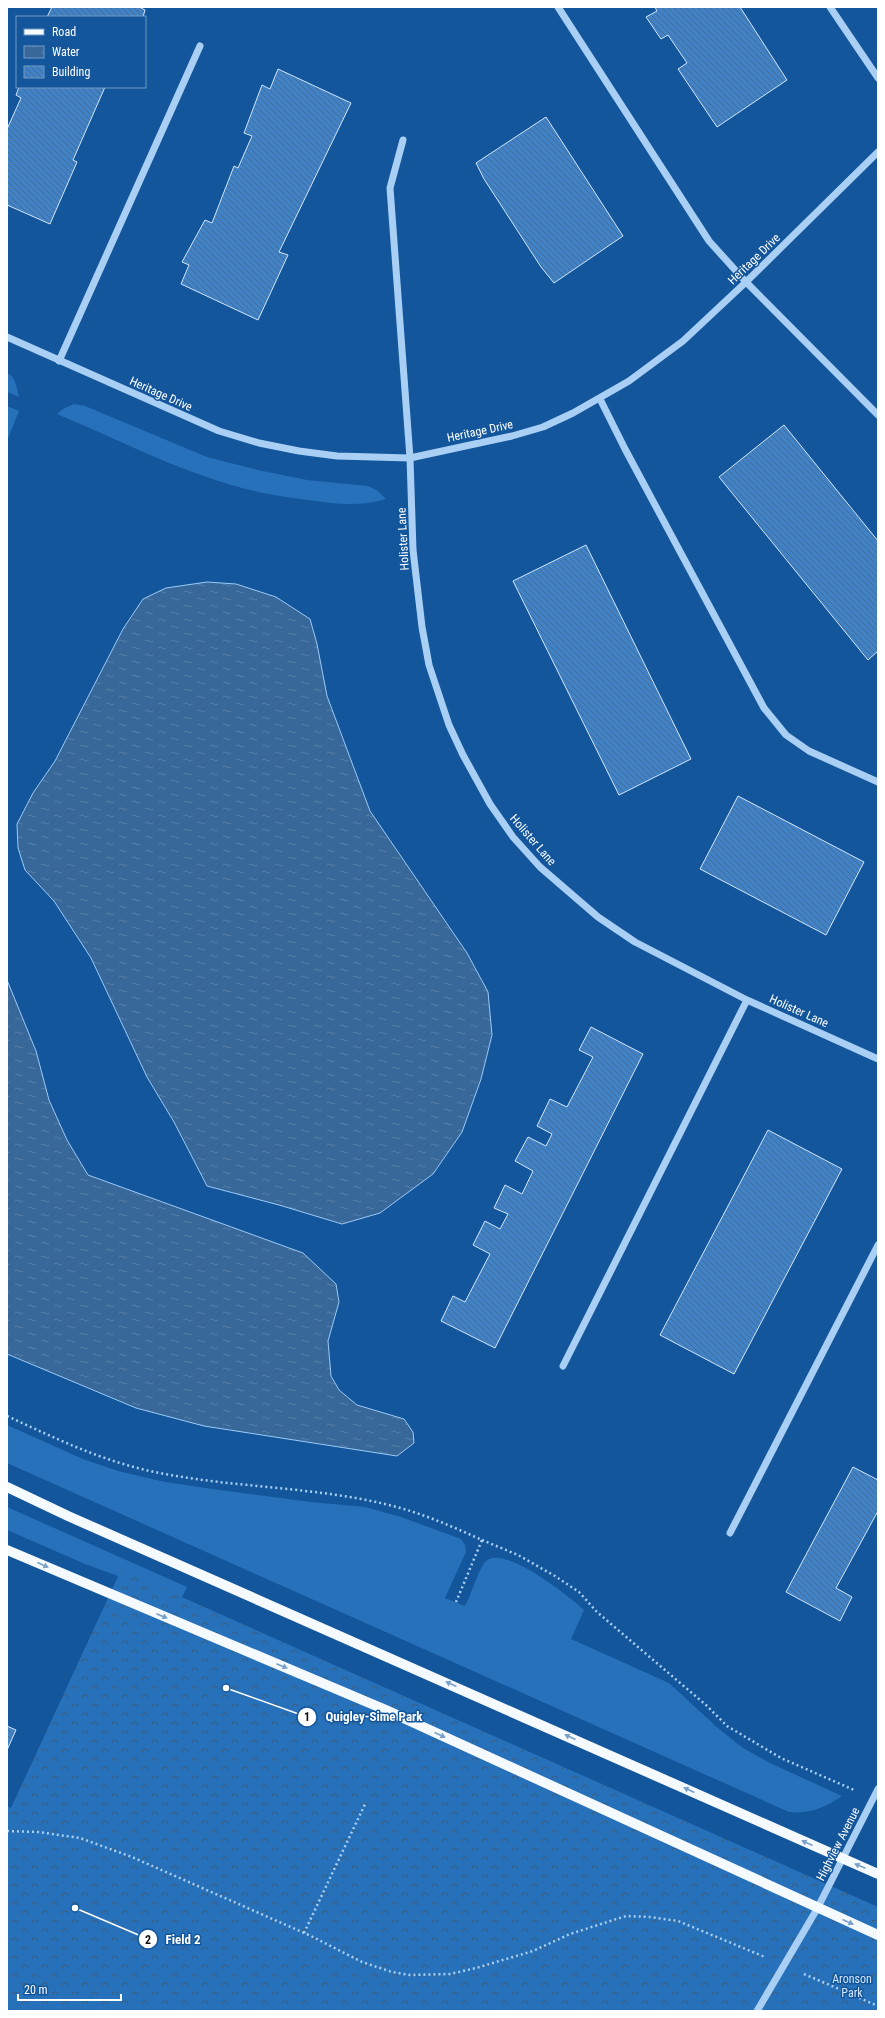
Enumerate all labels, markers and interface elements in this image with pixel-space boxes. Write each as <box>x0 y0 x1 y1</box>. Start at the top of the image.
legend <box>16 16 146 88</box>
text: Road <box>52 25 76 39</box>
text: Water <box>52 45 80 59</box>
text: Building <box>52 65 90 79</box>
street label: Heritage Drive <box>725 230 783 287</box>
street label: Heritage Drive <box>128 374 195 414</box>
street label: Heritage Drive <box>446 417 515 445</box>
street label: Holister Lane <box>394 507 412 571</box>
street label: Holister Lane <box>507 812 559 869</box>
street label: Holister Lane <box>767 992 831 1030</box>
one-way arrow <box>37 1563 49 1569</box>
one-way arrow <box>157 1613 168 1619</box>
one-way arrow <box>277 1664 289 1670</box>
one-way arrow <box>444 1681 456 1687</box>
callout: Quigley-Sime Park <box>297 1704 430 1729</box>
text: Quigley-Sime Park <box>325 1709 423 1724</box>
text: 1 <box>304 1710 310 1724</box>
one-way arrow <box>434 1732 446 1738</box>
one-way arrow <box>564 1734 575 1740</box>
one-way arrow <box>683 1787 694 1793</box>
street label: Highview Avenue <box>813 1805 863 1883</box>
one-way arrow <box>802 1840 813 1846</box>
one-way arrow <box>855 1863 866 1869</box>
one-way arrow <box>842 1919 853 1925</box>
callout: Field 2 <box>138 1927 209 1952</box>
text: Field 2 <box>166 1932 201 1947</box>
text: 2 <box>145 1933 151 1947</box>
park label: Aronson Park <box>832 1972 872 2000</box>
scale bar <box>18 1976 121 2002</box>
text: 20 m <box>24 1983 48 1997</box>

